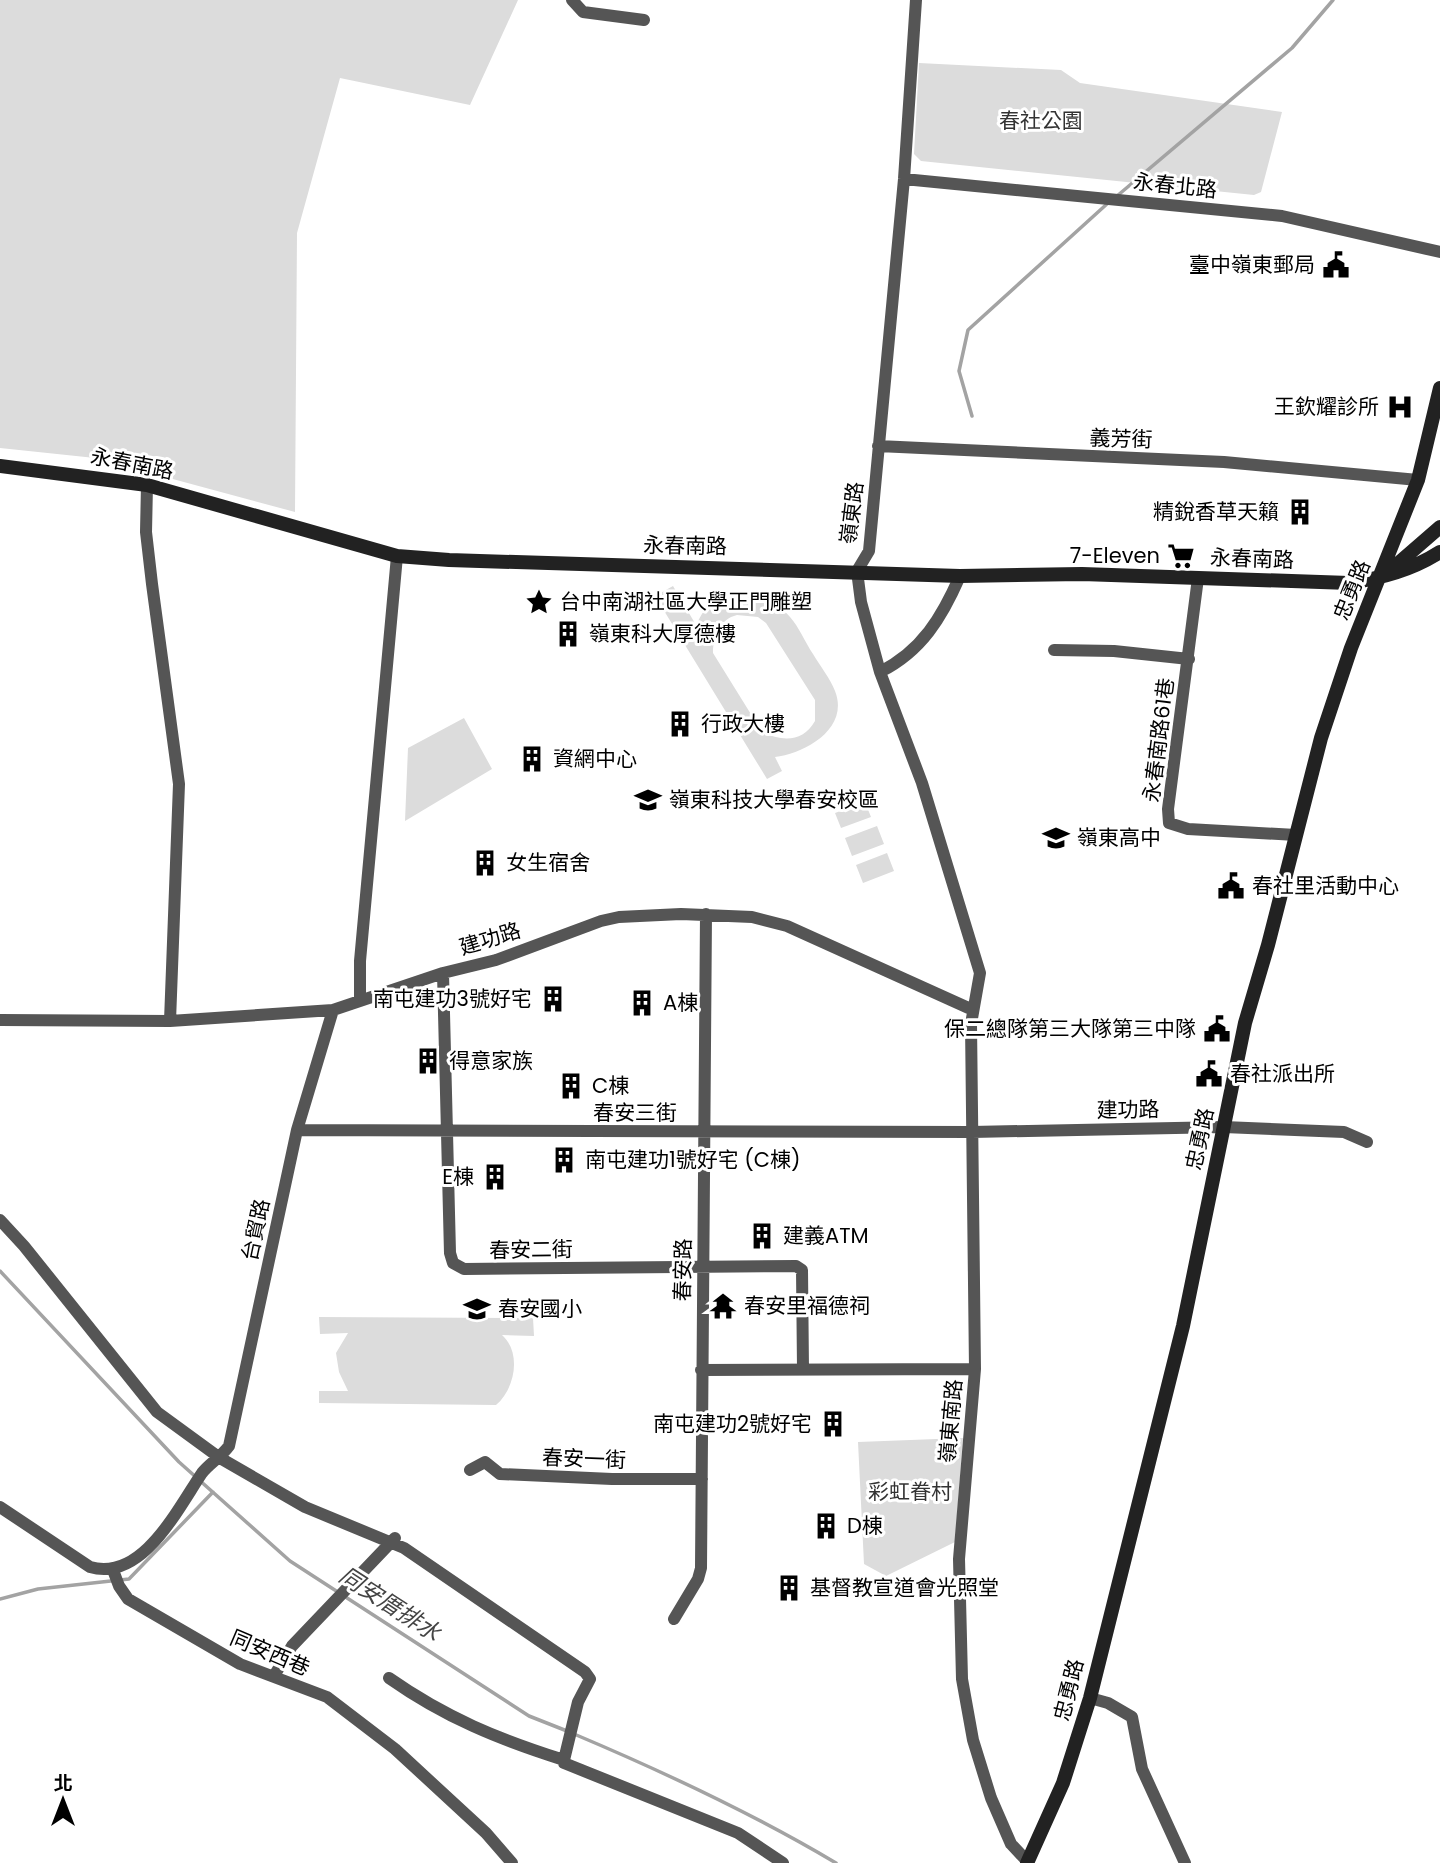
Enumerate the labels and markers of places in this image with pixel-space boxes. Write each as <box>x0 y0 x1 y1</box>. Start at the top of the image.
place label: 臺中嶺東郵局 <box>1189 250 1315 279</box>
public building icon: 臺中嶺東郵局 <box>1321 250 1351 280</box>
place label: 王欽耀診所 <box>1274 392 1379 421</box>
hospital icon: 王欽耀診所 <box>1385 392 1415 422</box>
place label: 精銳香草天籟 <box>1153 497 1279 526</box>
building icon: 精銳香草天籟 <box>1285 497 1315 527</box>
place label: 7-Eleven <box>1070 541 1160 570</box>
supermarket icon: 7-Eleven <box>1166 541 1196 571</box>
place icon: 台中南湖社區大學正門雕塑 <box>524 587 554 617</box>
place label: 台中南湖社區大學正門雕塑 <box>560 587 812 616</box>
building icon: 嶺東科大厚德樓 <box>553 619 583 649</box>
place label: 嶺東科大厚德樓 <box>589 619 736 648</box>
building icon: 行政大樓 <box>665 709 695 739</box>
place label: 行政大樓 <box>701 709 785 738</box>
building icon: 資網中心 <box>517 744 547 774</box>
place label: 資網中心 <box>553 744 637 773</box>
school or university icon: 嶺東科技大學春安校區 <box>633 785 663 815</box>
place label: 嶺東科技大學春安校區 <box>669 785 879 814</box>
school or university icon: 嶺東高中 <box>1041 823 1071 853</box>
place label: 嶺東高中 <box>1077 823 1161 852</box>
building icon: 女生宿舍 <box>470 848 500 878</box>
place label: 女生宿舍 <box>506 848 590 877</box>
public building icon: 春社里活動中心 <box>1216 871 1246 901</box>
place label: 春社里活動中心 <box>1252 871 1399 900</box>
place label: 南屯建功3號好宅 <box>373 984 532 1013</box>
building icon: 南屯建功3號好宅 <box>538 984 568 1014</box>
building icon: A棟 <box>627 988 657 1018</box>
place label: A棟 <box>663 988 698 1017</box>
place label: 保二總隊第三大隊第三中隊 <box>944 1014 1196 1043</box>
public building icon: 保二總隊第三大隊第三中隊 <box>1202 1014 1232 1044</box>
building icon: 得意家族 <box>413 1046 443 1076</box>
place label: 得意家族 <box>449 1046 533 1075</box>
public building icon: 春社派出所 <box>1194 1059 1224 1089</box>
place label: 春社派出所 <box>1230 1059 1335 1088</box>
building icon: C棟 <box>556 1071 586 1101</box>
place label: C棟 <box>592 1071 629 1100</box>
building icon: 南屯建功1號好宅 (C棟) <box>549 1145 579 1175</box>
place label: 南屯建功1號好宅 (C棟) <box>585 1145 801 1174</box>
place label: E棟 <box>442 1162 474 1191</box>
building icon: E棟 <box>480 1162 510 1192</box>
building icon: 建義ATM <box>747 1221 777 1251</box>
place label: 建義ATM <box>783 1221 869 1250</box>
temple icon: 春安里福德祠 <box>708 1291 738 1321</box>
place label: 春安里福德祠 <box>744 1291 870 1320</box>
school or university icon: 春安國小 <box>462 1294 492 1324</box>
place label: 春安國小 <box>498 1294 582 1323</box>
place label: 南屯建功2號好宅 <box>653 1409 812 1438</box>
building icon: 南屯建功2號好宅 <box>818 1409 848 1439</box>
building icon: D棟 <box>811 1511 841 1541</box>
place label: D棟 <box>847 1511 883 1540</box>
building icon: 基督教宣道會光照堂 <box>774 1573 804 1603</box>
place label: 基督教宣道會光照堂 <box>810 1573 999 1602</box>

